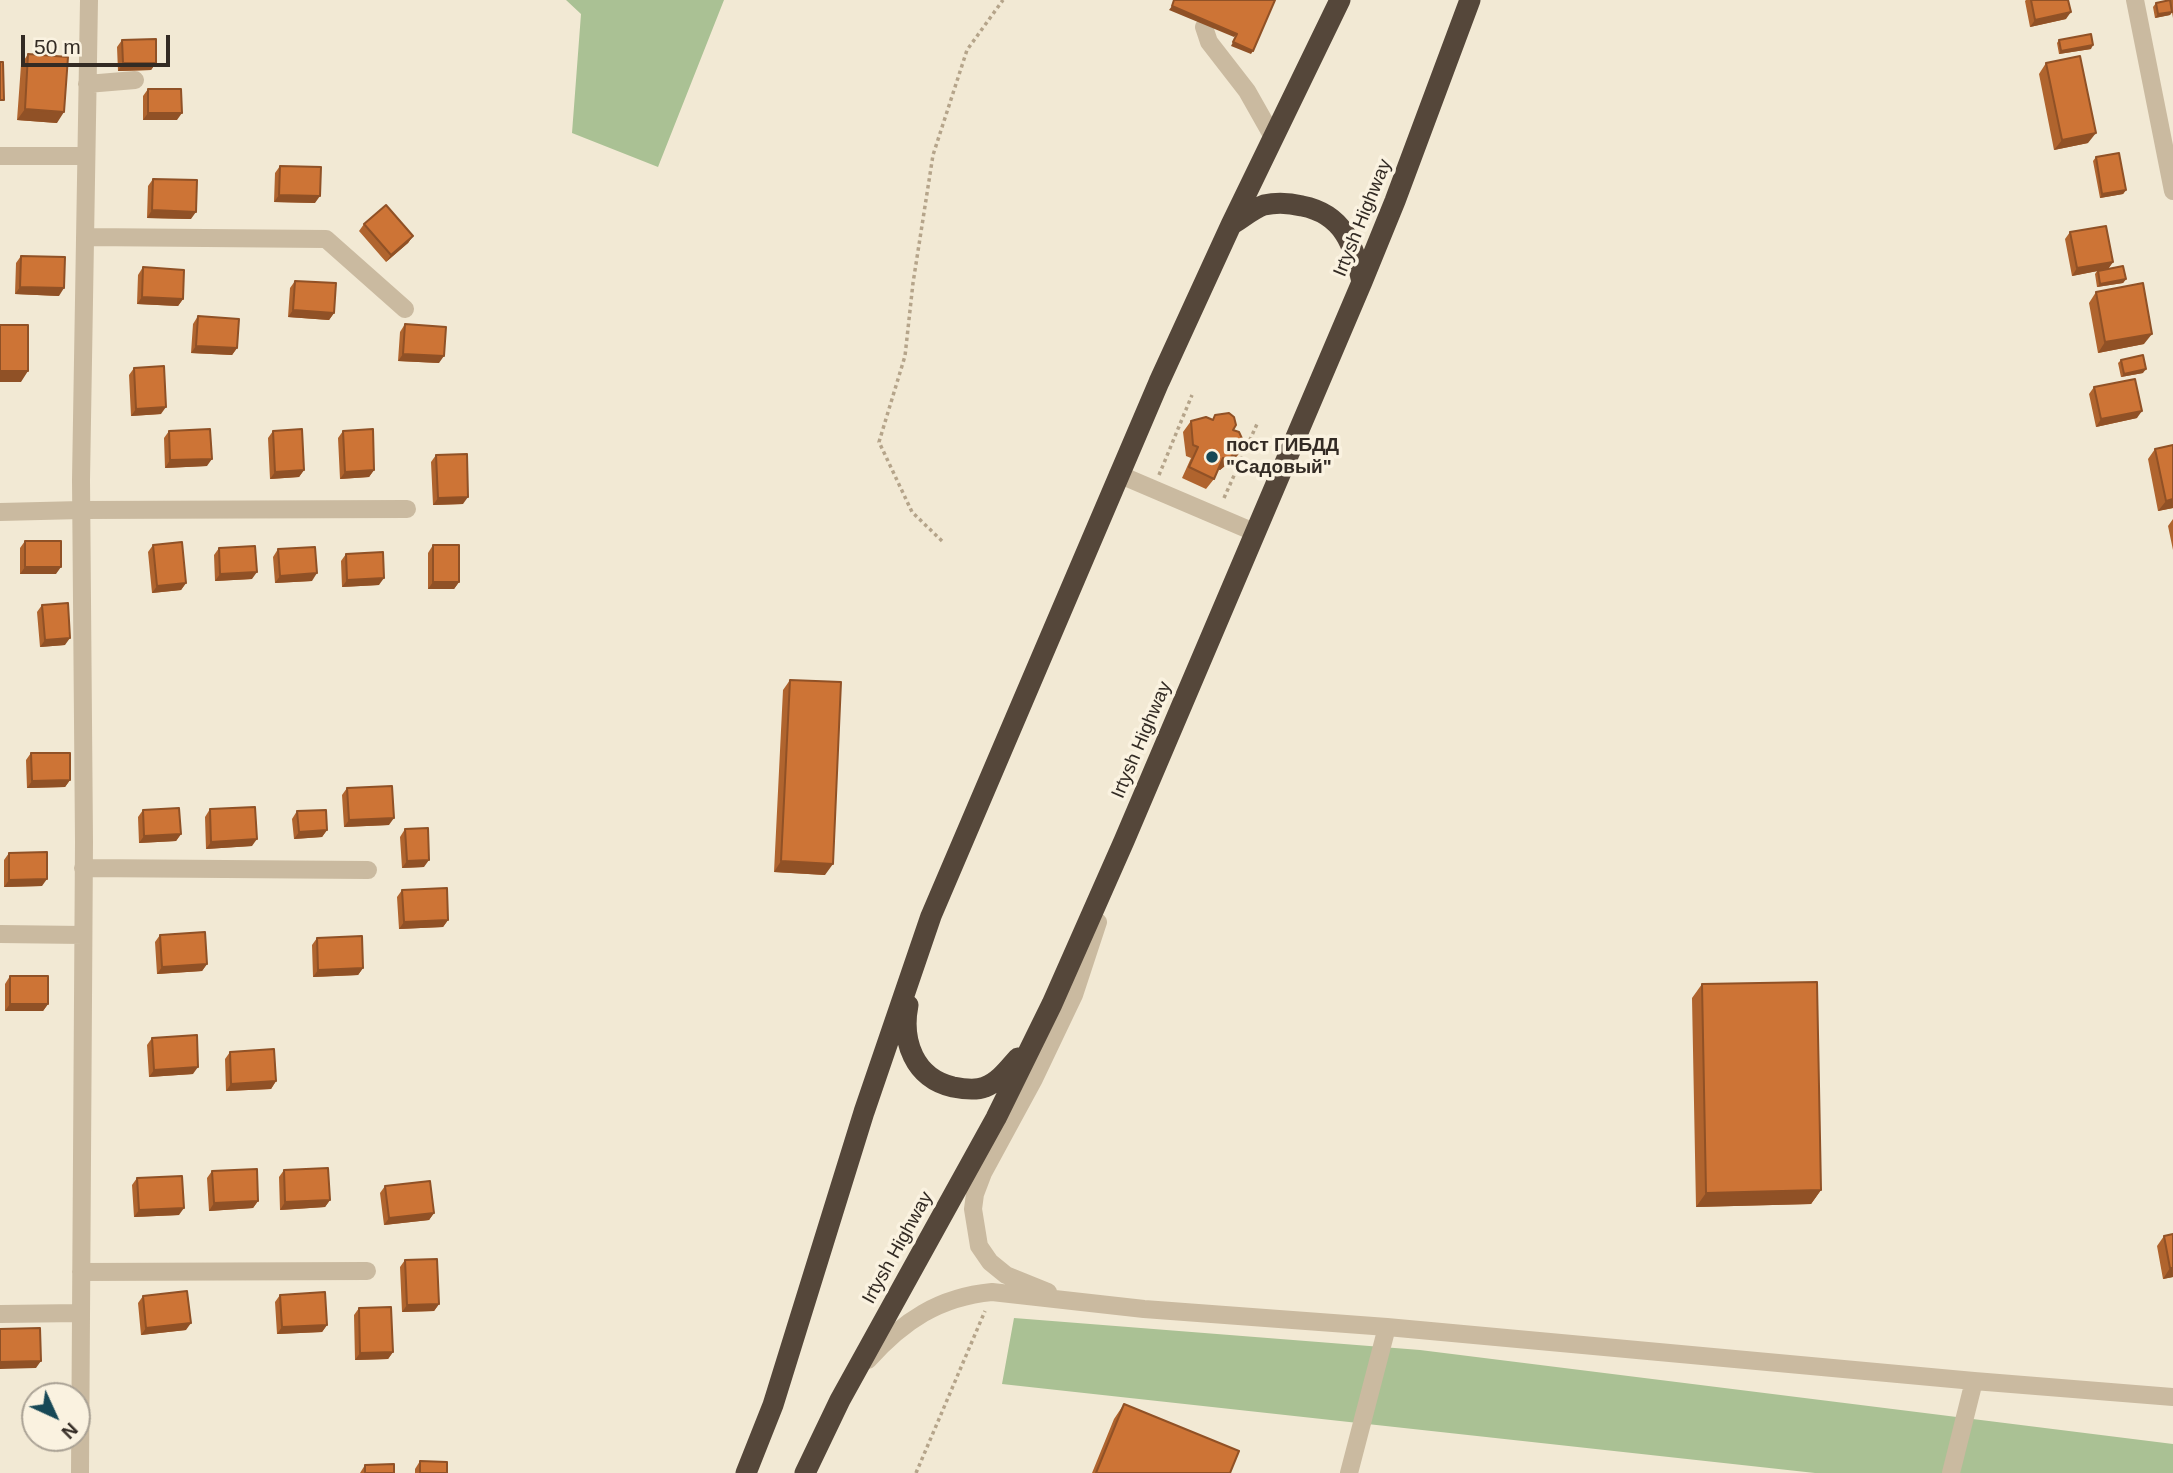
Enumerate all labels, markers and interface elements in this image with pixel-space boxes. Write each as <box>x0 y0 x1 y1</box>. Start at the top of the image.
scale bar <box>24 21 173 65</box>
text: 50 m <box>34 35 81 58</box>
street label: Irtysh Highway <box>1329 156 1397 280</box>
place label: пост ГИБДД "Садовый" <box>1226 435 1339 479</box>
marker: пост ГИБДД "Садовый" <box>1204 449 1220 465</box>
street label: Irtysh Highway <box>1107 678 1177 802</box>
street label: Irtysh Highway <box>858 1188 938 1308</box>
north arrow <box>21 1382 91 1452</box>
text: N <box>58 1419 82 1443</box>

